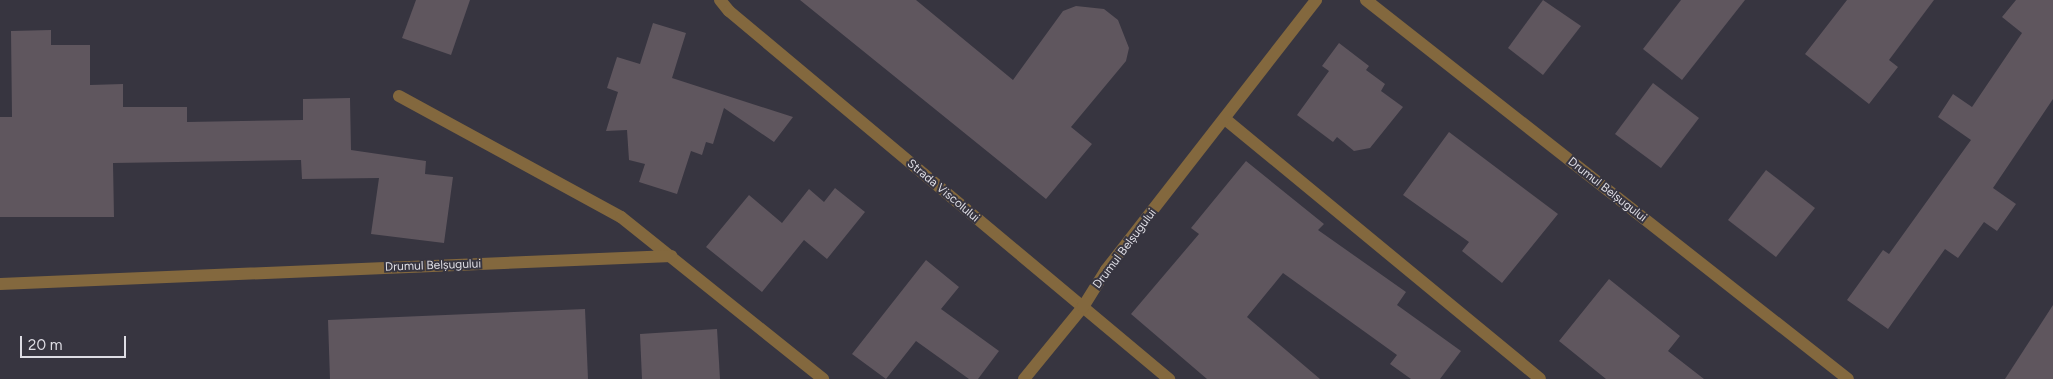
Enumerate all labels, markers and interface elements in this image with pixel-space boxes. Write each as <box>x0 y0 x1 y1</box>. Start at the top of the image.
street label: Drumul Belșugului <box>1565 155 1649 225</box>
street label: Strada Viscolului <box>904 157 982 225</box>
street label: Drumul Belșugului <box>1090 206 1160 292</box>
street label: Drumul Belșugului <box>385 257 481 275</box>
scale bar <box>22 326 129 358</box>
text: 20 m <box>28 336 62 354</box>

